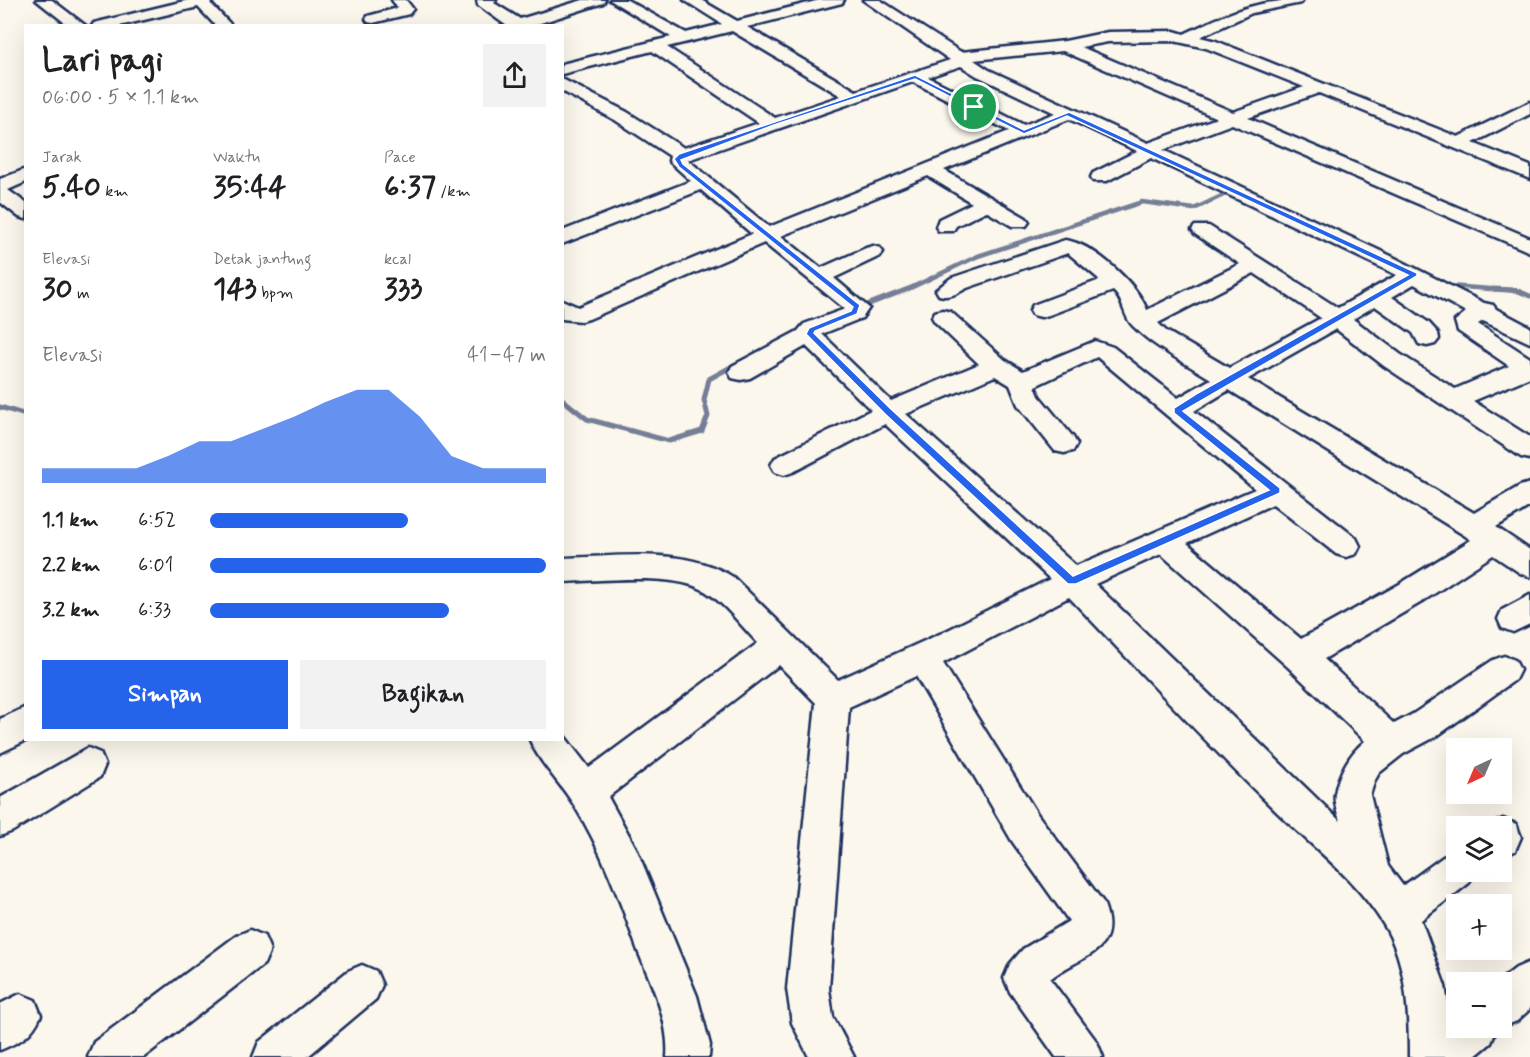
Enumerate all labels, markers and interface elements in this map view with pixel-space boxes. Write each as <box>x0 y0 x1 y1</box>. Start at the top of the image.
text: Lari pagi <box>42 39 163 83</box>
button: share <box>483 44 546 107</box>
pin <box>948 81 999 132</box>
text: 06:00 · 5 × 1.1 km <box>42 84 199 111</box>
icon: arrive <box>957 90 990 123</box>
text: Jarak <box>42 147 81 168</box>
text: Waktu <box>213 147 260 168</box>
text: Pace <box>384 147 416 168</box>
text: 5.40 <box>42 168 101 207</box>
text: 35:44 <box>213 168 286 207</box>
text: 6:37 <box>384 168 436 207</box>
text: km <box>101 181 129 202</box>
text: /km <box>436 181 471 202</box>
text: Elevasi <box>42 249 90 270</box>
text: Detak jantung <box>213 249 312 270</box>
text: kcal <box>384 249 411 270</box>
text: 30 <box>42 270 73 309</box>
text: 143 <box>213 270 257 309</box>
text: 333 <box>384 270 423 309</box>
text: m <box>73 283 90 304</box>
text: bpm <box>257 283 293 304</box>
text: Elevasi <box>42 342 102 369</box>
text: 41–47 m <box>467 342 546 369</box>
text: 1.1 km <box>42 507 99 534</box>
text: 6:52 <box>138 507 176 534</box>
text: 2.2 km <box>42 552 100 579</box>
text: 6:01 <box>138 552 173 579</box>
text: 3.2 km <box>42 597 100 624</box>
text: 6:33 <box>138 597 171 624</box>
button: Simpan <box>42 660 288 729</box>
button: Bagikan <box>300 660 546 729</box>
north arrow <box>1446 738 1512 804</box>
map controls <box>1446 738 1512 1038</box>
button: layers <box>1446 816 1512 882</box>
button: + <box>1446 894 1512 960</box>
button: − <box>1446 972 1512 1038</box>

